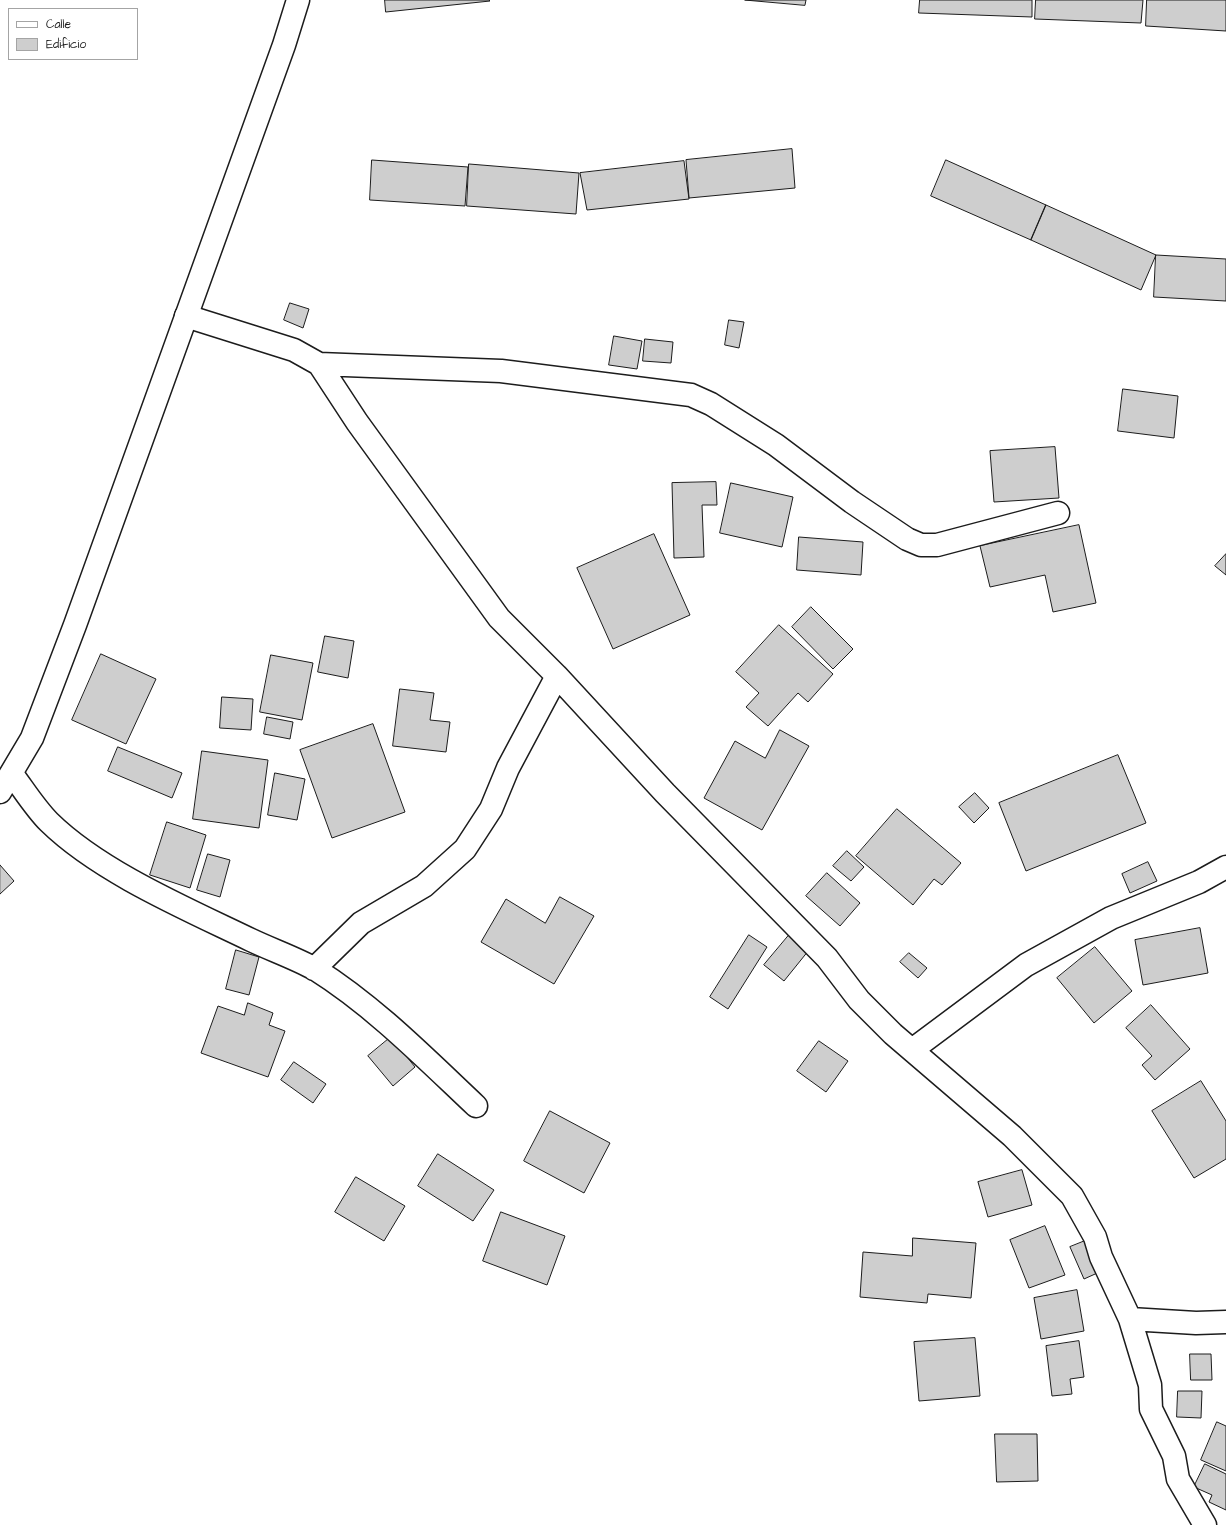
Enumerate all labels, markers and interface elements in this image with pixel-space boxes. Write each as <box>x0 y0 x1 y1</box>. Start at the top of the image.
legend <box>8 8 138 60</box>
text: Calle <box>46 16 71 33</box>
text: Edificio <box>46 36 86 53</box>

